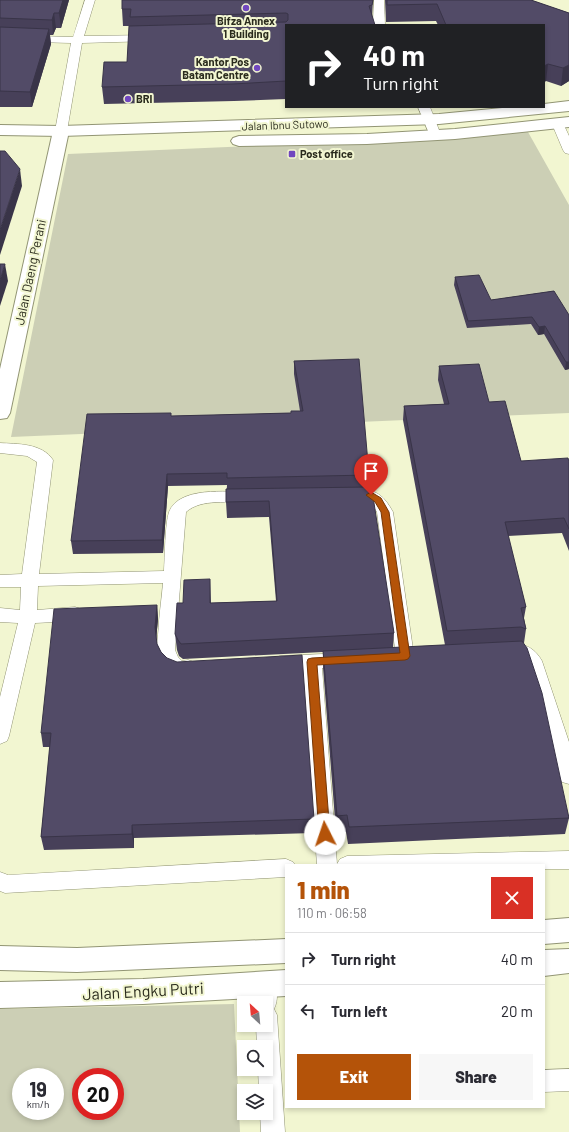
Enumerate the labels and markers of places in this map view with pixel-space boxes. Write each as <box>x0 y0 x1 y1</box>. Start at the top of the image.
marker: Bifza Annex 1 Building <box>241 3 251 13</box>
place label: Bifza Annex 1 Building <box>217 14 275 40</box>
place label: Kantor Pos Batam Centre <box>182 55 249 81</box>
marker: Kantor Pos Batam Centre <box>252 63 262 73</box>
place label: BRI <box>136 92 153 105</box>
marker: BRI <box>123 94 133 104</box>
place label: Post office <box>300 147 353 160</box>
marker: Post office <box>287 149 297 159</box>
pin <box>354 454 388 495</box>

